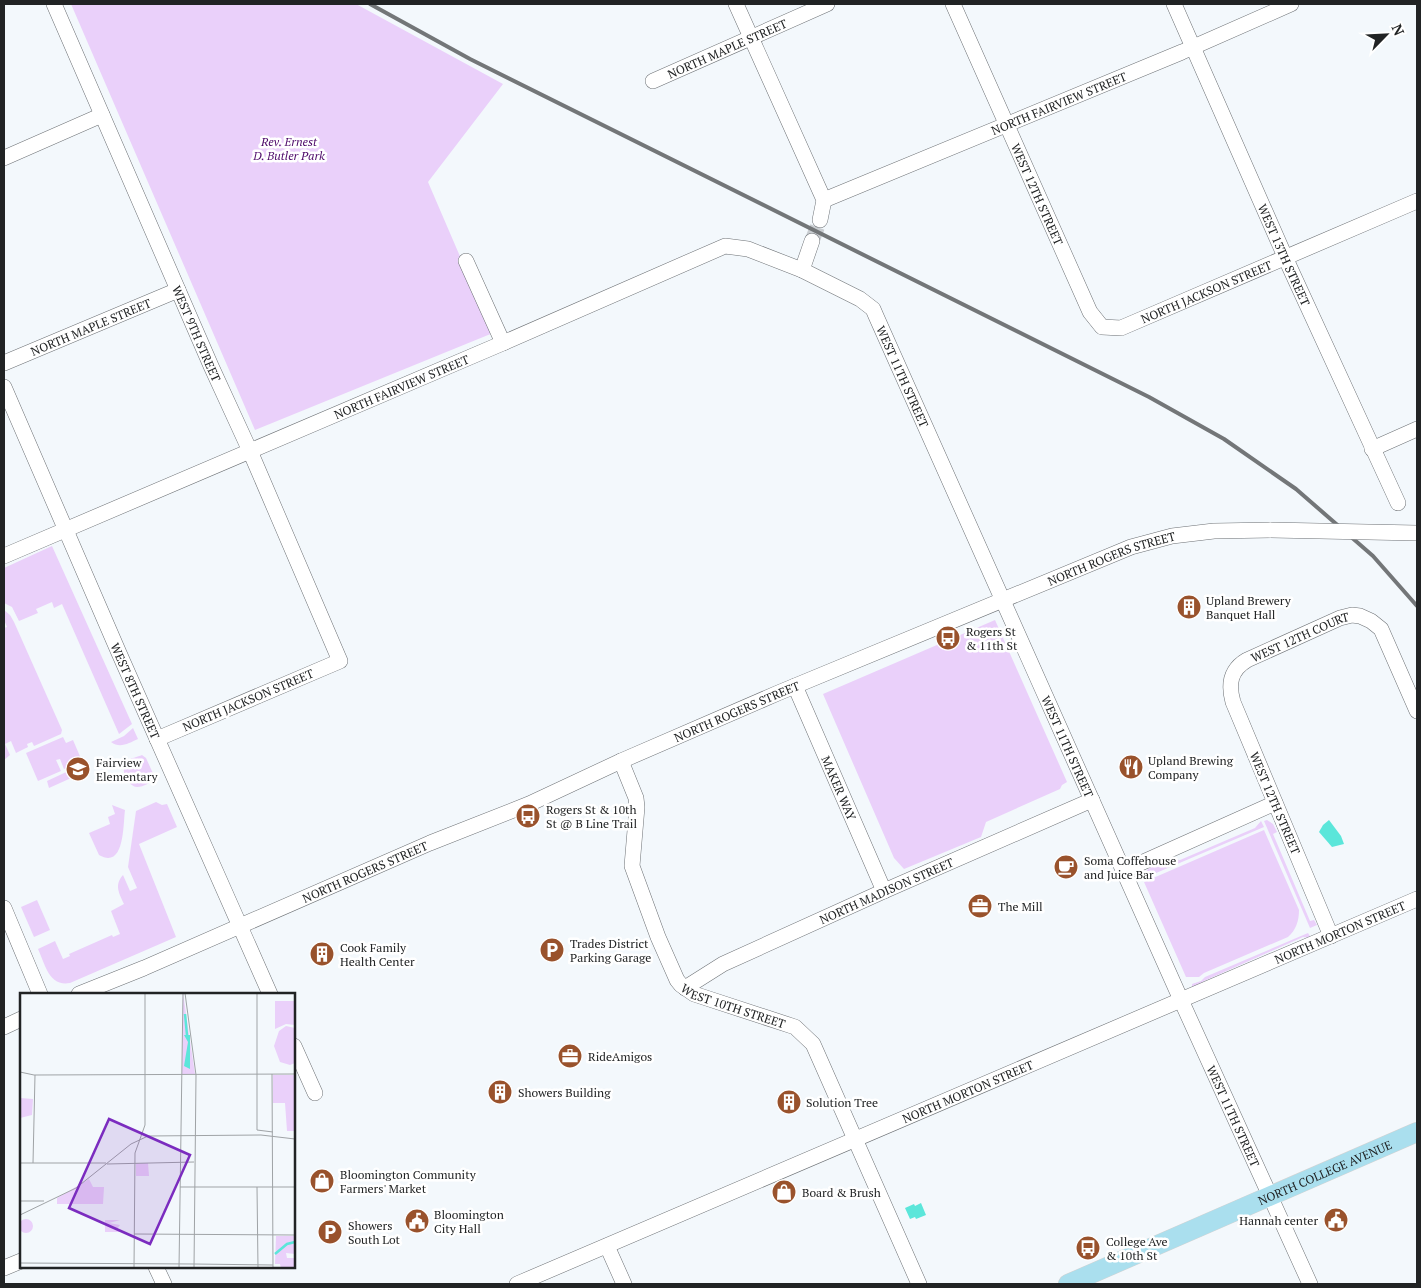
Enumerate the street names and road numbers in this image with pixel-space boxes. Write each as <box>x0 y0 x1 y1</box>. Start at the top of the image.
street label: NORTH MAPLE STREET <box>665 15 790 81</box>
street label: NORTH FAIRVIEW STREET <box>989 68 1129 138</box>
street label: WEST 12TH STREET <box>1008 141 1067 248</box>
street label: WEST 13TH STREET <box>1255 202 1314 309</box>
street label: NORTH JACKSON STREET <box>1138 257 1274 326</box>
street label: WEST 9TH STREET <box>169 283 225 384</box>
street label: NORTH MAPLE STREET <box>28 295 154 359</box>
street label: WEST 11TH STREET <box>874 323 932 430</box>
street label: NORTH FAIRVIEW STREET <box>332 351 472 422</box>
street label: NORTH ROGERS STREET <box>1045 528 1177 588</box>
street label: WEST 12TH COURT <box>1248 608 1351 665</box>
street label: WEST 8TH STREET <box>108 640 164 742</box>
street label: NORTH JACKSON STREET <box>180 665 316 734</box>
street label: NORTH ROGERS STREET <box>672 677 802 745</box>
street label: WEST 11TH STREET <box>1039 693 1097 800</box>
street label: WEST 12TH STREET <box>1247 750 1304 857</box>
street label: MAKER WAY <box>819 753 860 823</box>
street label: NORTH ROGERS STREET <box>300 837 430 905</box>
street label: NORTH MADISON STREET <box>817 854 956 927</box>
street label: NORTH MORTON STREET <box>1272 897 1408 967</box>
street label: WEST 10TH STREET <box>678 980 788 1031</box>
street label: NORTH MORTON STREET <box>900 1056 1036 1126</box>
street label: WEST 11TH STREET <box>1204 1063 1263 1169</box>
street label: NORTH COLLEGE AVENUE <box>1256 1136 1394 1208</box>

